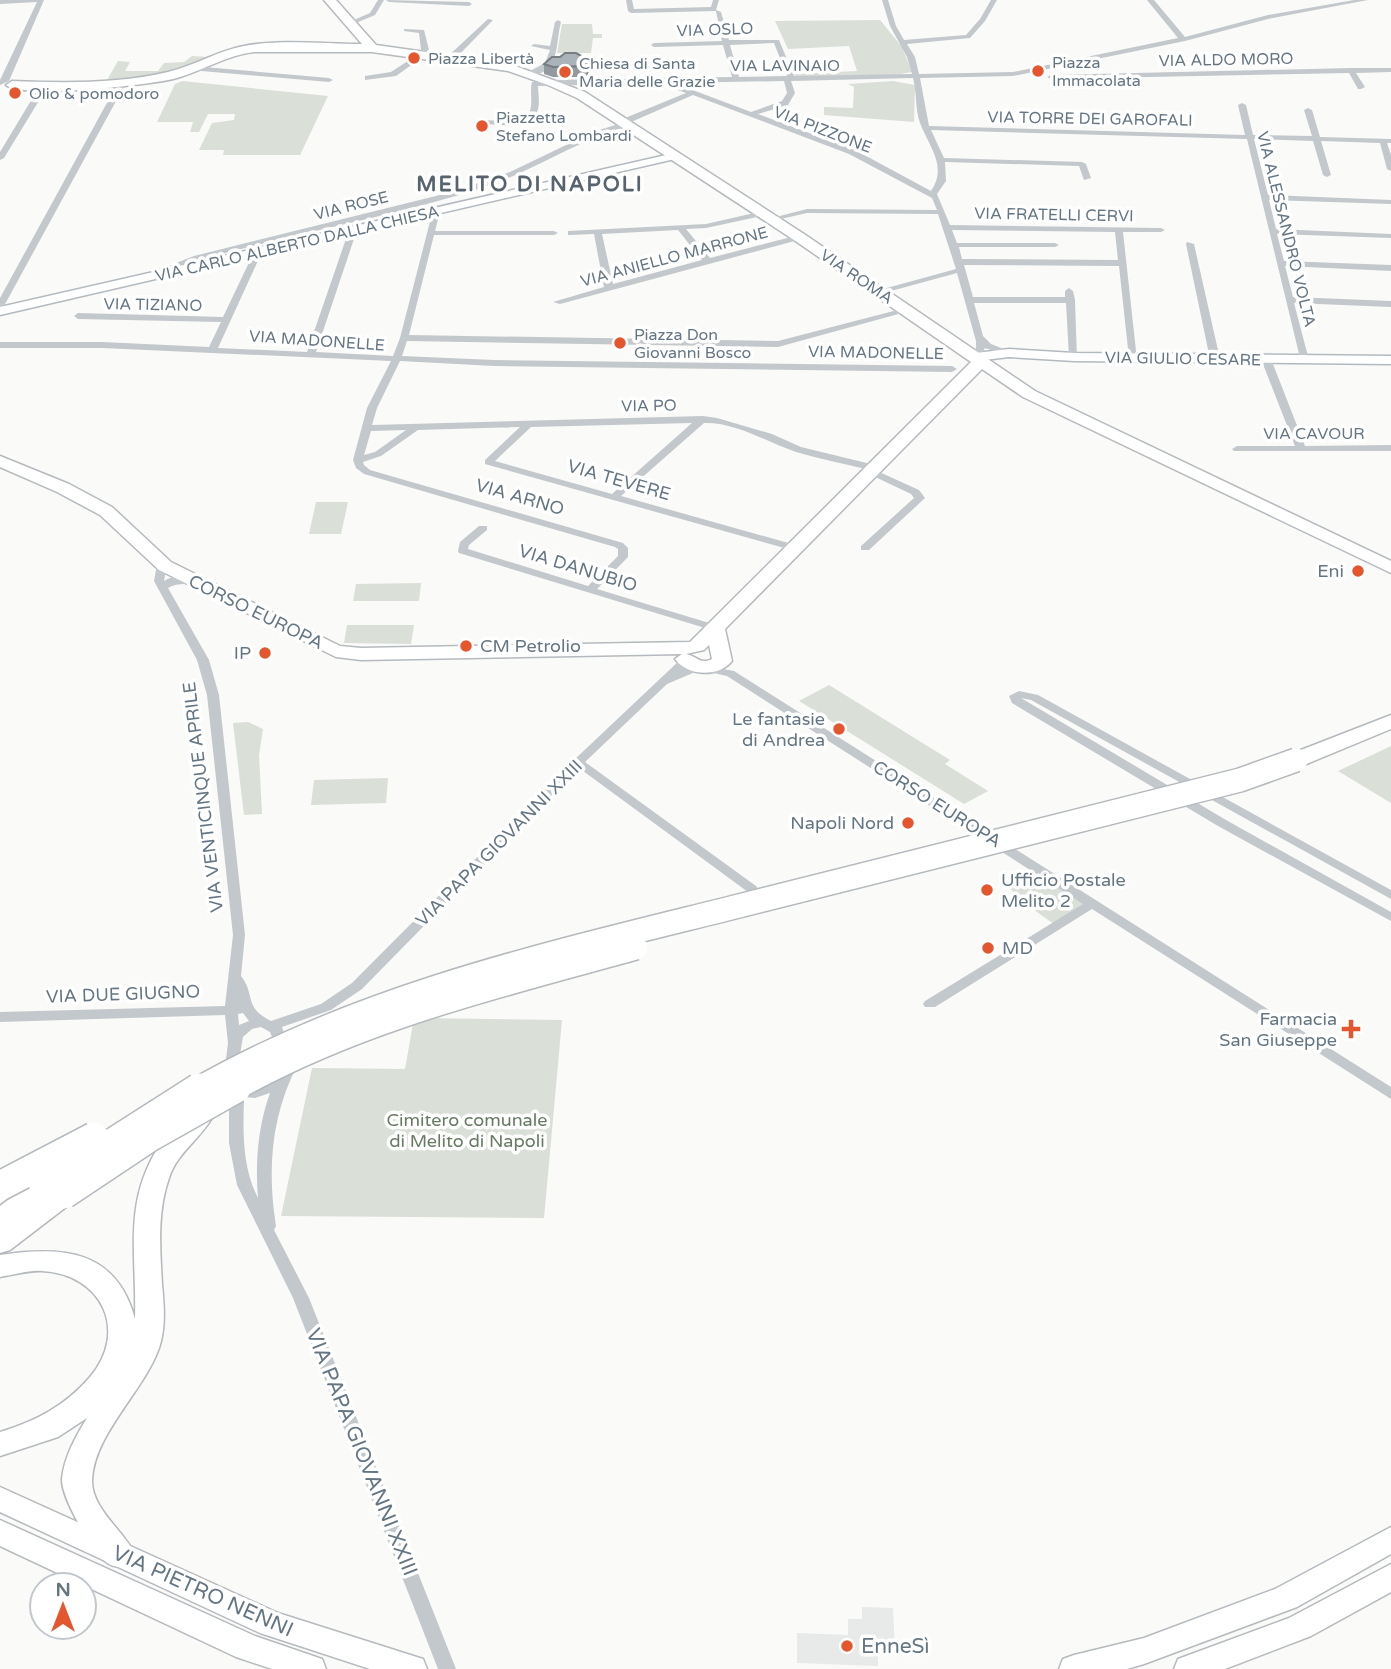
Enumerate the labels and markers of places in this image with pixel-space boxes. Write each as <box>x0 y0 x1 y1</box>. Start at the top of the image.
place label: Piazza Libertà <box>428 49 534 69</box>
marker: Piazza Libertà <box>406 50 422 66</box>
place label: Piazza Immacolata <box>1052 53 1141 91</box>
place label: Chiesa di Santa Maria delle Grazie <box>579 54 715 92</box>
marker: Piazza Immacolata <box>1030 63 1046 79</box>
marker: Chiesa di Santa Maria delle Grazie <box>557 64 573 80</box>
place label: Olio & pomodoro <box>29 84 159 104</box>
marker: Olio & pomodoro <box>7 85 23 101</box>
place label: Piazzetta Stefano Lombardi <box>496 108 632 146</box>
marker: Piazzetta Stefano Lombardi <box>474 118 490 134</box>
place label: Piazza Don Giovanni Bosco <box>634 325 751 363</box>
marker: Piazza Don Giovanni Bosco <box>612 335 628 351</box>
place label: Eni <box>1317 560 1344 582</box>
marker: Eni <box>1350 563 1366 579</box>
place label: CM Petrolio <box>480 635 581 657</box>
marker: CM Petrolio <box>458 638 474 654</box>
place label: IP <box>234 642 251 664</box>
marker: IP <box>257 645 273 661</box>
place label: Le fantasie di Andrea <box>732 708 825 751</box>
marker: Le fantasie di Andrea <box>831 721 847 737</box>
place label: Napoli Nord <box>790 812 894 834</box>
marker: Napoli Nord <box>900 815 916 831</box>
place label: Ufficio Postale Melito 2 <box>1001 869 1126 912</box>
marker: Ufficio Postale Melito 2 <box>979 882 995 898</box>
place label: MD <box>1002 937 1033 959</box>
marker: MD <box>980 940 996 956</box>
place label: Farmacia San Giuseppe <box>1219 1008 1337 1051</box>
marker: Farmacia San Giuseppe <box>1343 1021 1359 1037</box>
place label: EnneSì <box>861 1634 929 1659</box>
marker: EnneSì <box>839 1638 855 1654</box>

